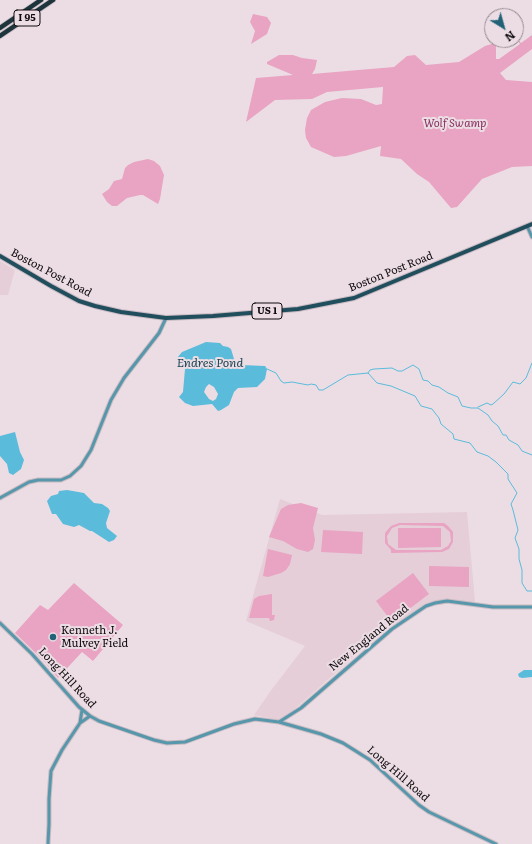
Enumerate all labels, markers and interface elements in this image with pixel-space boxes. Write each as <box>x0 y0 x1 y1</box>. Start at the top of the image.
north arrow <box>484 8 524 48</box>
road number: I 95 <box>14 10 40 26</box>
text: N <box>502 28 519 46</box>
park label: Wolf Swamp <box>424 117 486 131</box>
street label: Boston Post Road <box>8 246 94 300</box>
street label: Boston Post Road <box>347 249 435 295</box>
road number: US 1 <box>252 303 282 319</box>
water label: Endres Pond <box>177 356 243 370</box>
street label: New England Road <box>327 602 411 674</box>
place label: Kenneth J. Mulvey Field <box>61 624 128 650</box>
marker: Kenneth J. Mulvey Field <box>48 632 58 642</box>
street label: Long Hill Road <box>36 645 98 711</box>
street label: Long Hill Road <box>364 743 432 805</box>

